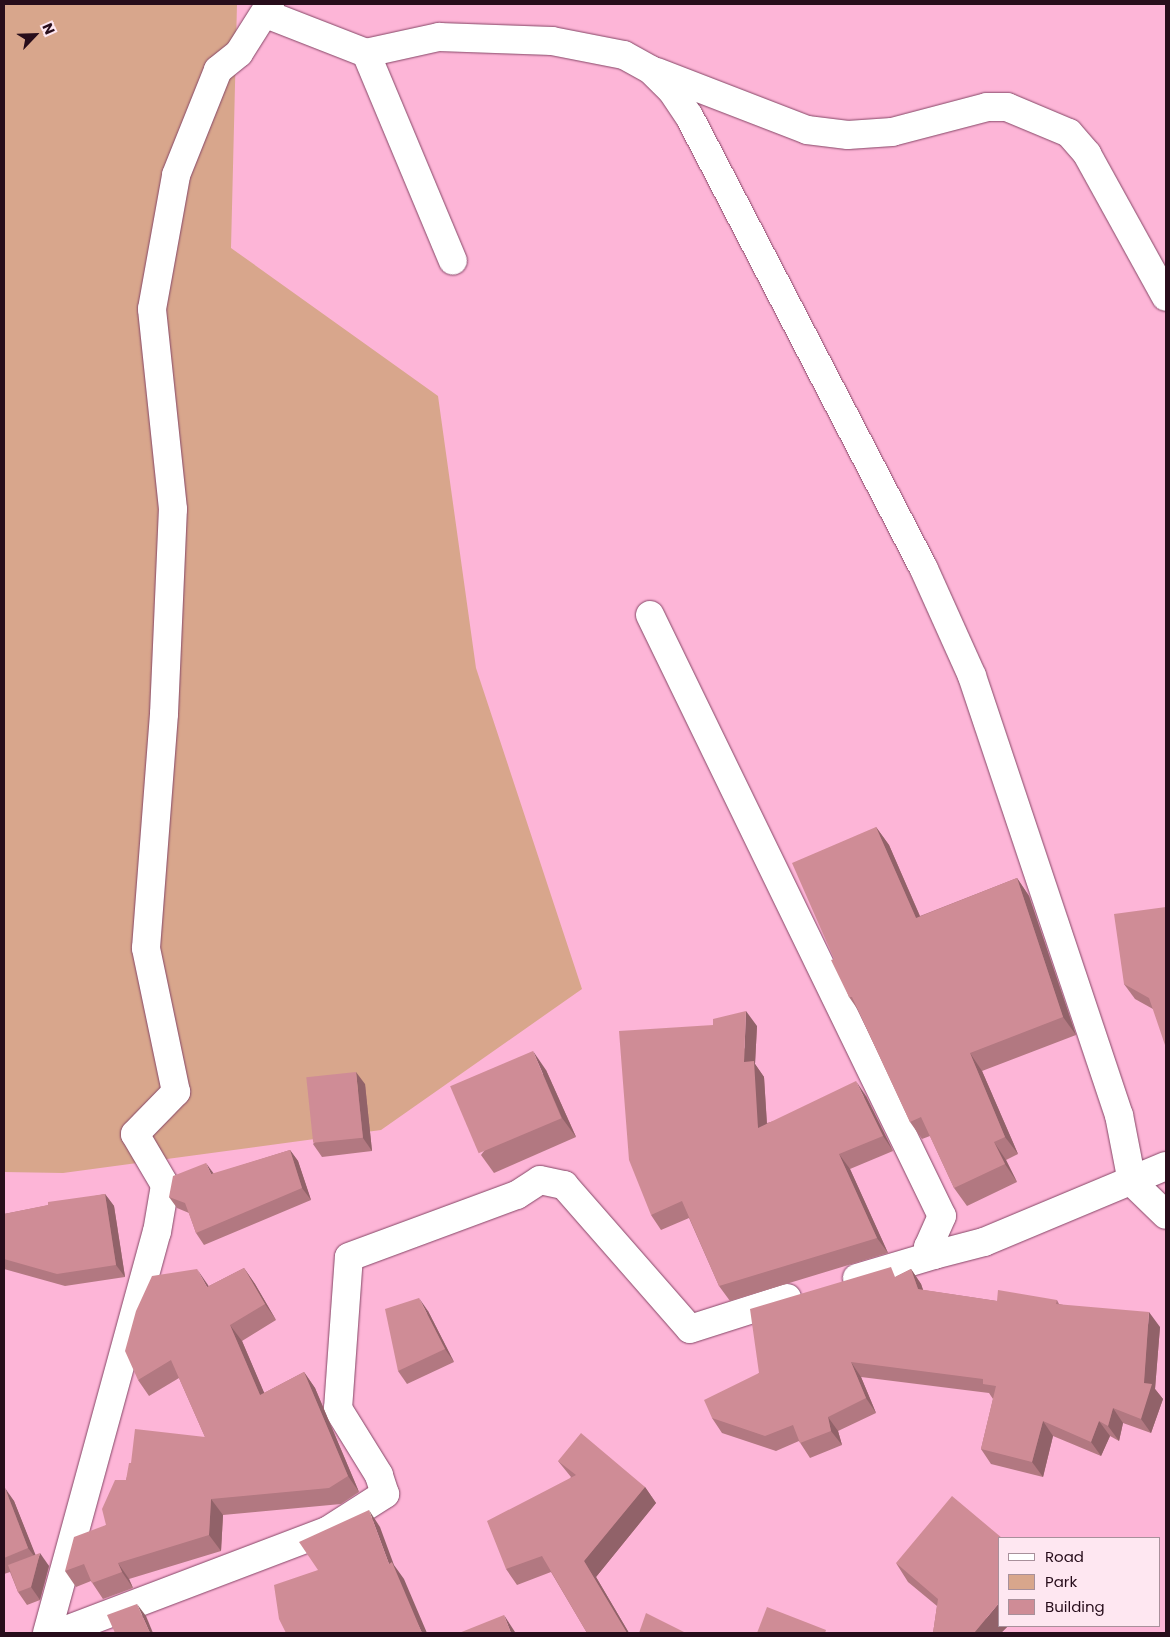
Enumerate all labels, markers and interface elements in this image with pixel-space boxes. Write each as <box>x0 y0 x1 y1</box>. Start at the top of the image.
north arrow <box>10 10 60 60</box>
text: N <box>37 20 60 38</box>
legend <box>998 1537 1160 1627</box>
text: Road <box>1045 1546 1084 1567</box>
text: Park <box>1045 1571 1077 1592</box>
text: Building <box>1045 1596 1105 1617</box>

